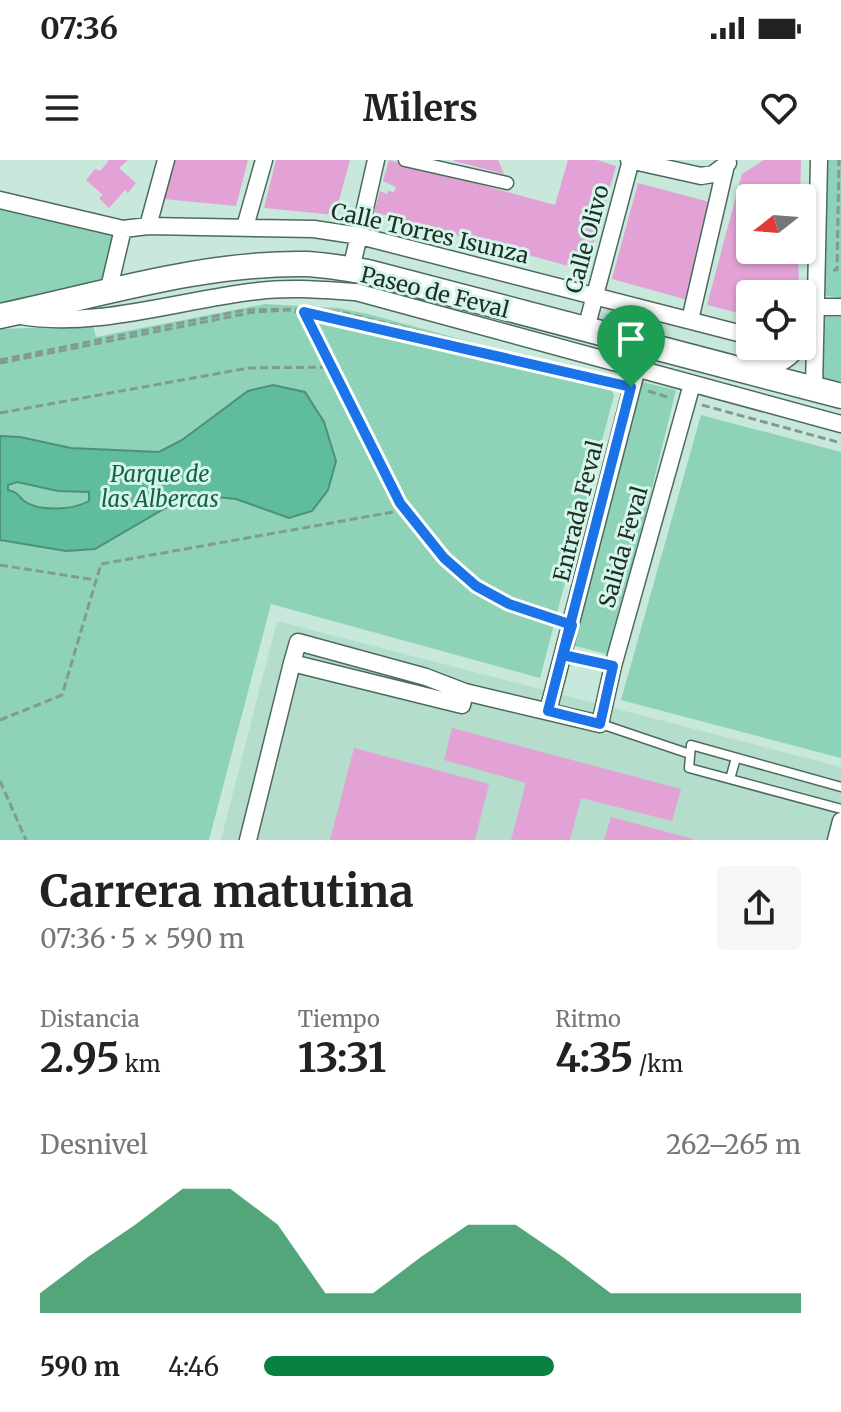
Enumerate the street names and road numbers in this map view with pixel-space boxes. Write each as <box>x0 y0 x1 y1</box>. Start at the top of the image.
street label: Calle Olivo <box>559 182 615 296</box>
street label: Calle Torres Isunza <box>328 197 532 269</box>
street label: Paseo de Feval <box>358 260 512 324</box>
street label: Entrada Feval <box>547 437 609 584</box>
street label: Salida Feval <box>592 483 654 611</box>

